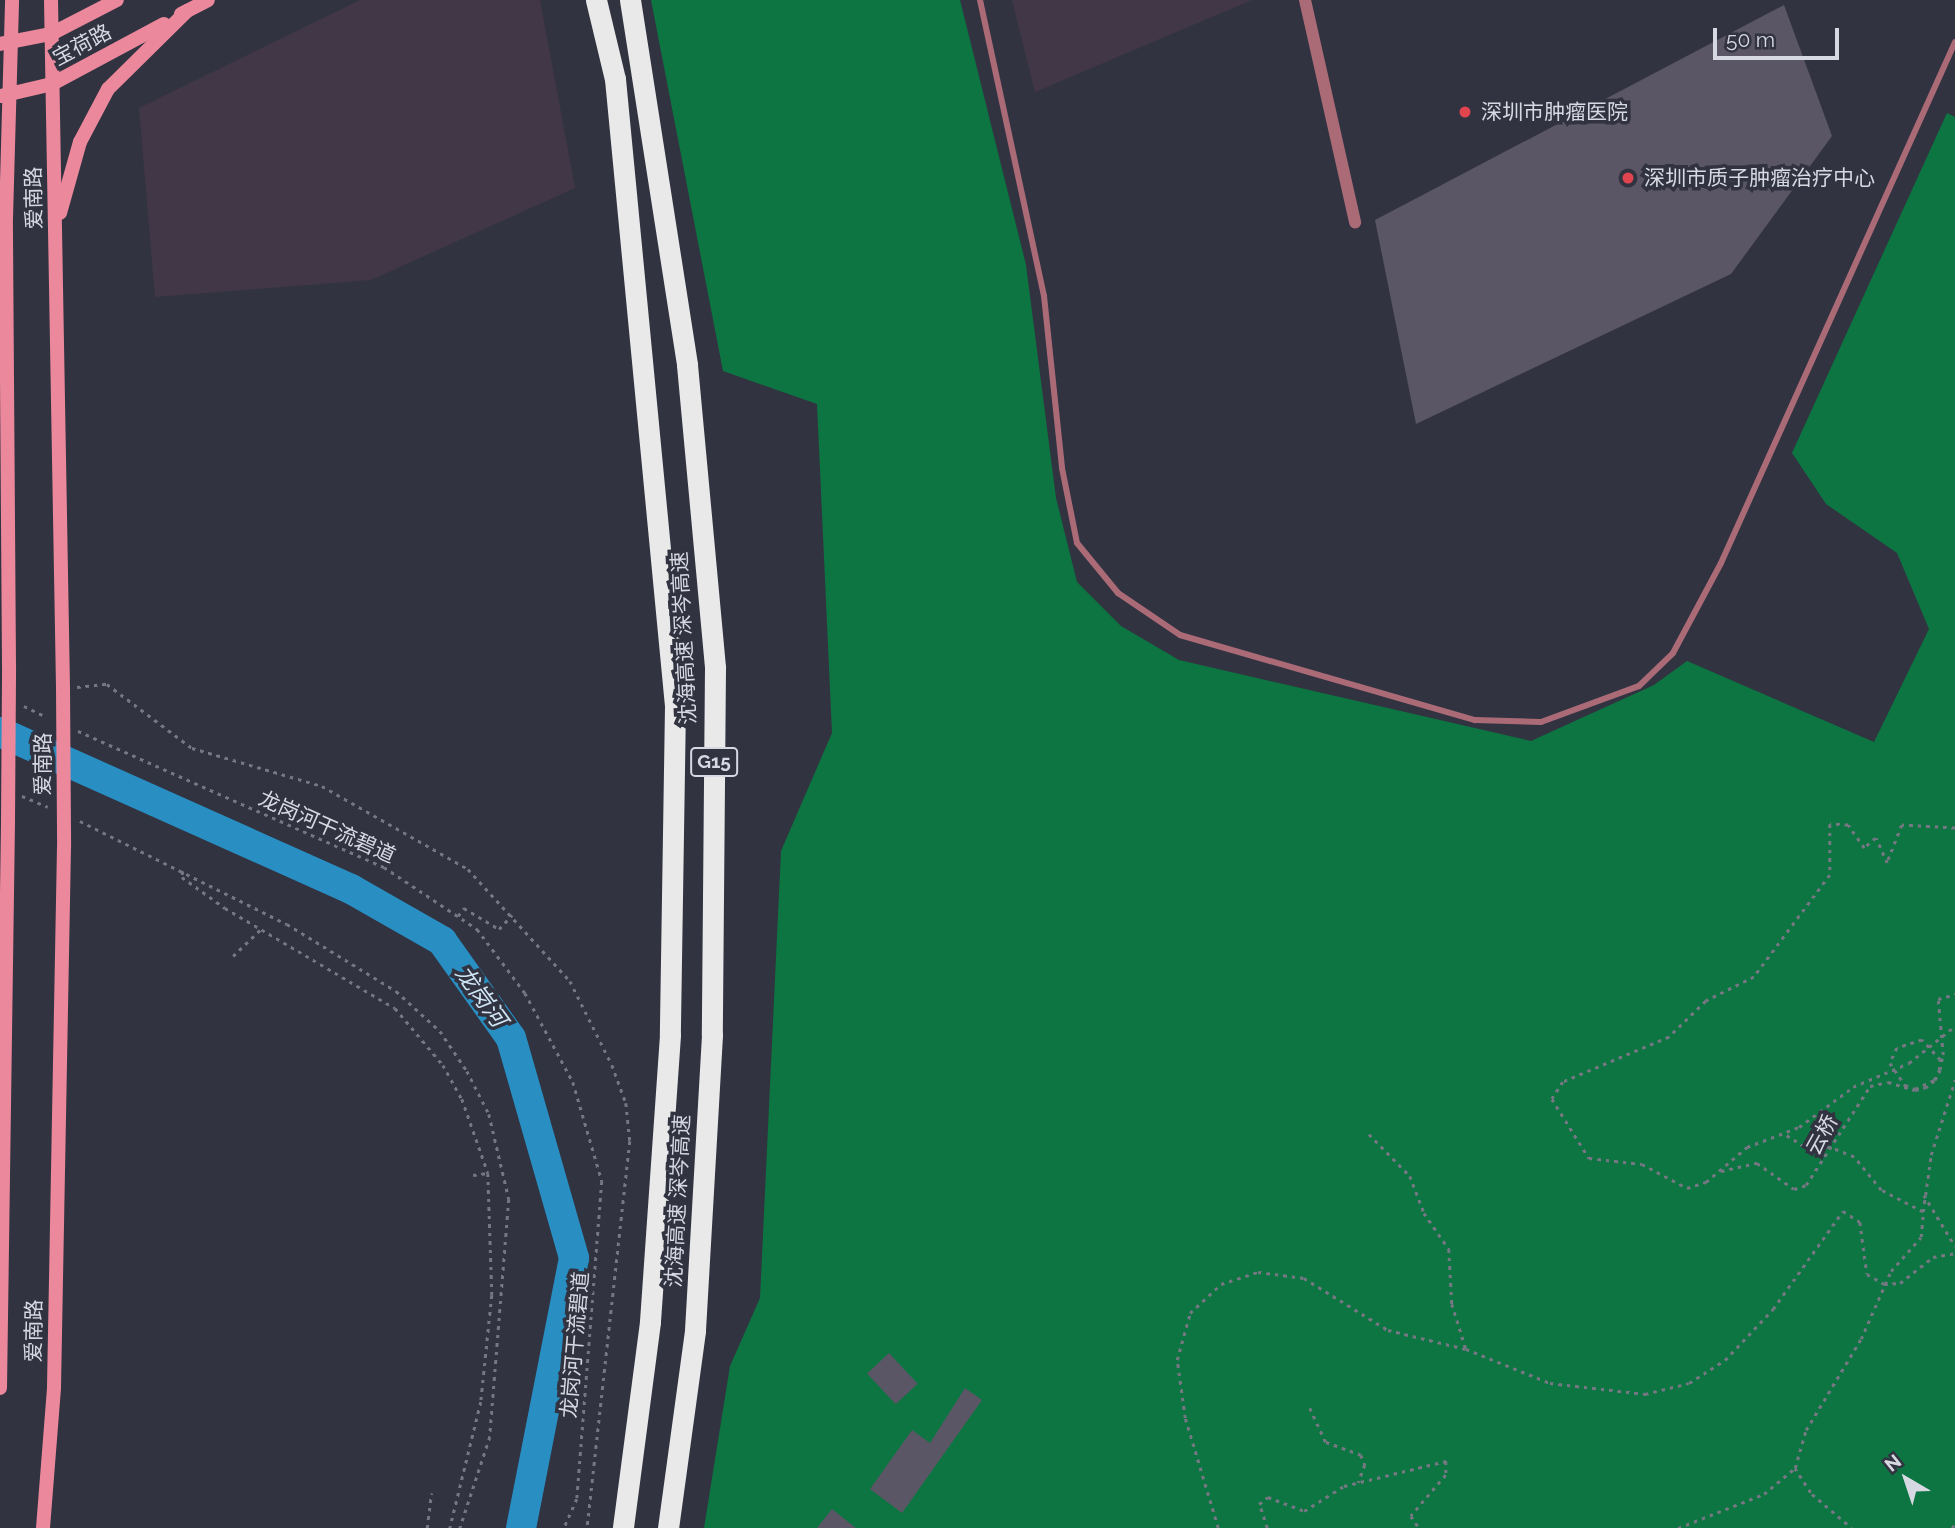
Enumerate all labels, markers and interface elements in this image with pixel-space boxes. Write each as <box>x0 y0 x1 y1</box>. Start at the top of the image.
scale bar <box>1717 14 1843 58</box>
street label: 宝荷路 <box>48 19 116 71</box>
text: 50 m <box>1726 27 1775 52</box>
place label: 深圳市肿瘤医院 <box>1481 99 1628 125</box>
marker: 深圳市肿瘤医院 <box>1455 102 1475 122</box>
place label: 深圳市质子肿瘤治疗中心 <box>1644 165 1875 191</box>
street label: 爱南路 <box>21 166 47 230</box>
marker: 深圳市质子肿瘤治疗中心 <box>1618 168 1638 188</box>
street label: 沈海高速 深岑高速 <box>667 551 701 725</box>
street label: 爱南路 <box>30 733 56 795</box>
road number: G15 <box>690 747 738 778</box>
street label: 龙岗河干流碧道 <box>255 786 399 868</box>
water label: 龙岗河 <box>450 960 512 1032</box>
street label: 云桥 <box>1801 1111 1843 1159</box>
street label: 沈海高速 深岑高速 <box>661 1114 695 1288</box>
street label: 龙岗河干流碧道 <box>556 1271 594 1419</box>
street label: 爱南路 <box>21 1299 47 1363</box>
north arrow <box>1871 1444 1941 1514</box>
text: N <box>1880 1450 1905 1476</box>

